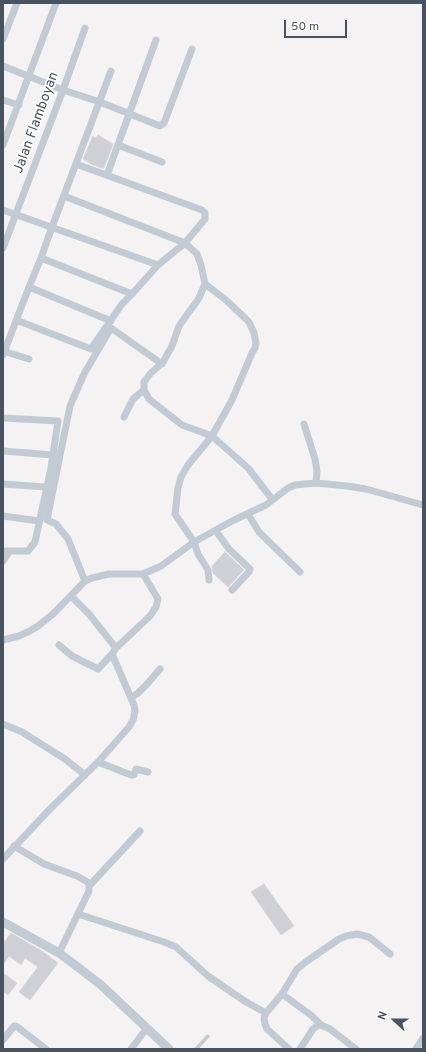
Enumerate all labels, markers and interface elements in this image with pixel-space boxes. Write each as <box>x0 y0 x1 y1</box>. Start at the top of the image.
scale bar <box>286 12 349 38</box>
text: 50 m <box>291 19 319 35</box>
street label: Jalan Flamboyan <box>11 70 63 176</box>
north arrow <box>374 1000 414 1040</box>
text: N <box>375 1010 391 1022</box>

